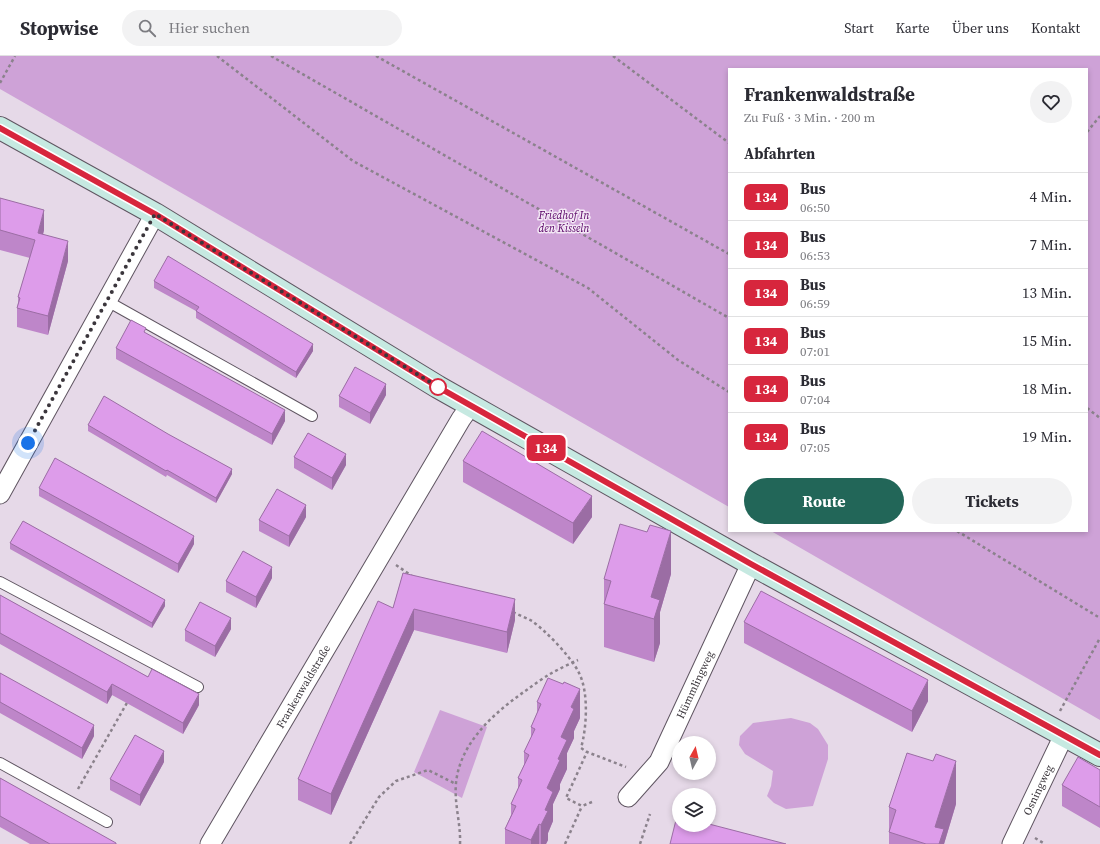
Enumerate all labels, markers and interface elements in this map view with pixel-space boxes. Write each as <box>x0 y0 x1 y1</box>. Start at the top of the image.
search box <box>122 10 402 46</box>
text: Stopwise <box>20 15 98 41</box>
icon: search <box>136 17 158 39</box>
text: Hier suchen <box>168 17 250 38</box>
text: Start <box>844 18 874 38</box>
text: Karte <box>896 18 930 38</box>
text: Über uns <box>952 18 1009 38</box>
text: Kontakt <box>1031 18 1080 38</box>
text: Frankenwaldstraße <box>744 81 915 107</box>
button: heart <box>1030 81 1072 123</box>
text: Zu Fuß · 3 Min. · 200 m <box>744 109 875 126</box>
text: Abfahrten <box>744 143 815 164</box>
text: Bus <box>800 178 826 199</box>
text: 4 Min. <box>1029 186 1072 207</box>
text: 134 <box>755 187 777 207</box>
text: 06:50 <box>800 199 830 216</box>
park label: Friedhof In den Kisseln <box>538 208 590 236</box>
text: Bus <box>800 226 826 247</box>
text: 7 Min. <box>1029 234 1072 255</box>
text: 134 <box>755 235 777 255</box>
text: 06:53 <box>800 247 830 264</box>
text: Bus <box>800 274 826 295</box>
text: 13 Min. <box>1022 282 1072 303</box>
text: 134 <box>755 283 777 303</box>
text: 06:59 <box>800 295 830 312</box>
text: Bus <box>800 322 826 343</box>
text: 15 Min. <box>1022 330 1072 351</box>
text: 134 <box>755 331 777 351</box>
text: 07:01 <box>800 343 830 360</box>
text: Bus <box>800 370 826 391</box>
unlabelled marker <box>429 378 447 396</box>
text: 18 Min. <box>1022 378 1072 399</box>
text: 134 <box>755 379 777 399</box>
text: 07:04 <box>800 391 830 408</box>
text: Bus <box>800 418 826 439</box>
text: 19 Min. <box>1022 426 1072 447</box>
text: 134 <box>755 427 777 447</box>
your location <box>18 433 38 453</box>
line badge: 134 <box>523 435 569 461</box>
text: 134 <box>535 438 557 458</box>
text: 07:05 <box>800 439 830 456</box>
button: Route <box>744 478 904 524</box>
button: Tickets <box>912 478 1072 524</box>
street label: Frankenwaldstraße <box>273 642 334 731</box>
street label: Hümmlingweg <box>673 648 717 721</box>
north arrow <box>672 736 716 780</box>
map controls <box>672 736 716 832</box>
street label: Osningweg <box>1019 762 1056 818</box>
button: layers <box>672 788 716 832</box>

